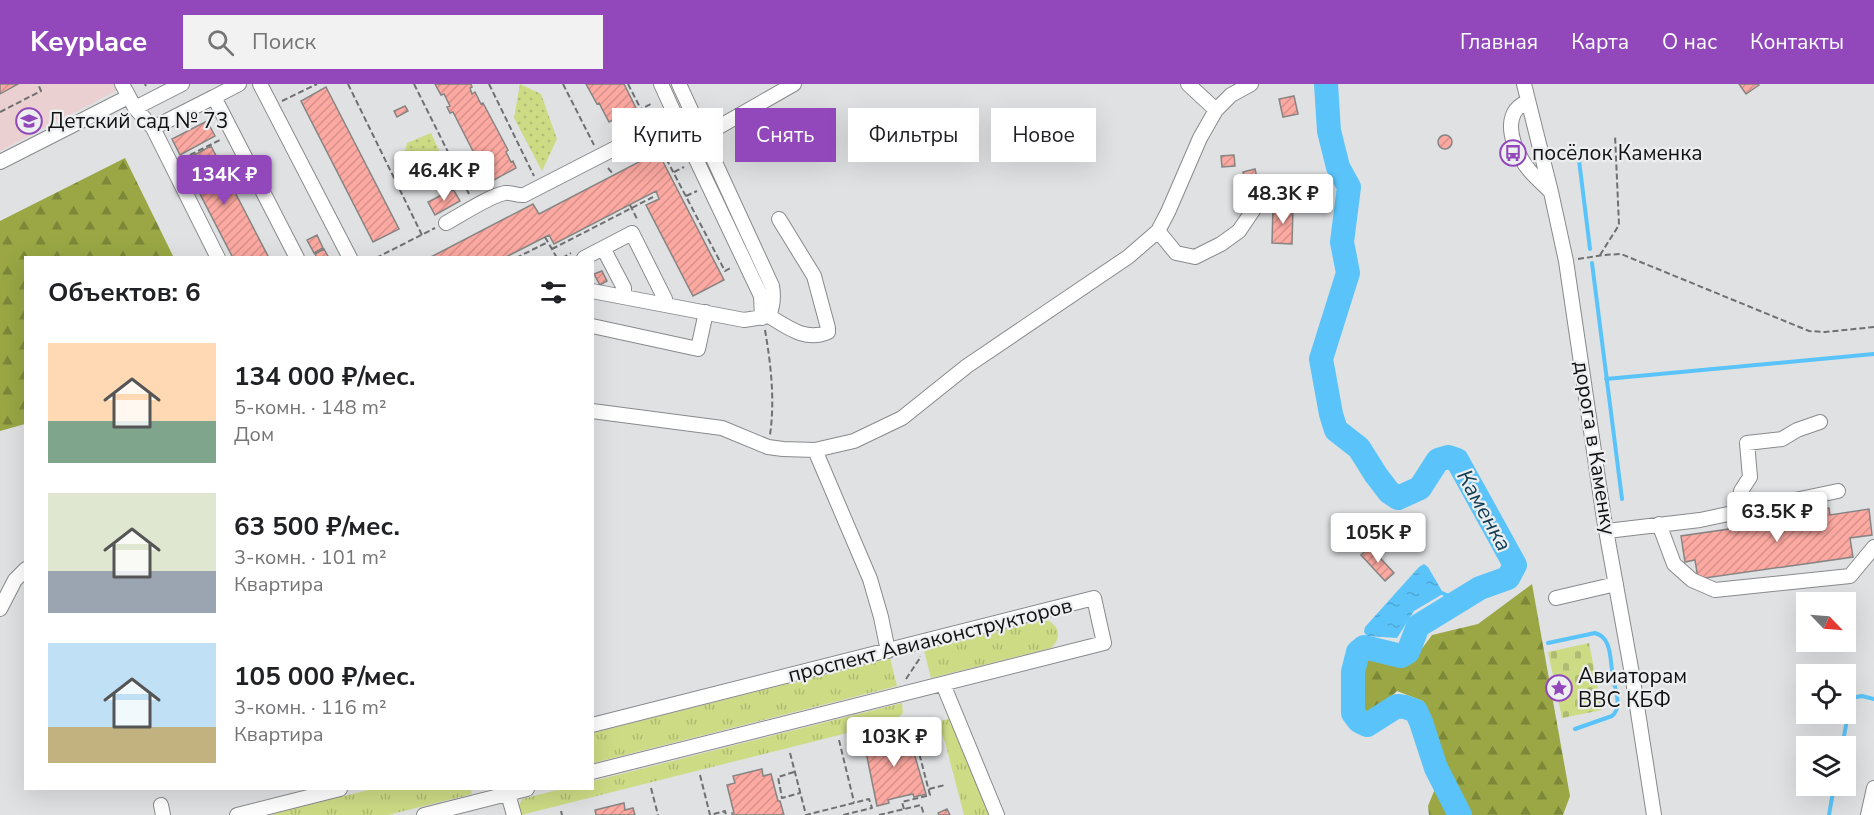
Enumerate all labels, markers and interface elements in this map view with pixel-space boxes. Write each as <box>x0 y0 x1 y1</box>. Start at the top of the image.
search box <box>183 15 603 69</box>
text: Keyplace <box>30 23 147 61</box>
icon: search <box>204 26 237 59</box>
text: Поиск <box>252 27 316 57</box>
text: Главная <box>1460 28 1538 56</box>
text: Карта <box>1571 28 1629 56</box>
text: О нас <box>1662 28 1717 56</box>
text: Контакты <box>1750 28 1844 56</box>
school or university icon: Детский сад № 73 <box>14 106 44 136</box>
place label: Детский сад № 73 <box>48 107 228 135</box>
chip: Купить <box>612 108 723 162</box>
chip: Снять <box>735 108 836 162</box>
chip: Фильтры <box>848 108 979 162</box>
chip: Новое <box>991 108 1096 162</box>
bus stop icon: посёлок Каменка <box>1498 138 1528 168</box>
place label: посёлок Каменка <box>1532 139 1703 167</box>
pin: 46.4K ₽ <box>389 151 499 202</box>
pin: 134K ₽ <box>175 155 273 206</box>
text: 46.4K ₽ <box>408 157 480 184</box>
text: 134K ₽ <box>191 161 257 188</box>
pin: 48.3K ₽ <box>1228 174 1338 225</box>
text: 48.3K ₽ <box>1247 180 1319 207</box>
text: Объектов: 6 <box>48 275 201 310</box>
icon: filters <box>537 276 570 309</box>
text: 134 000 ₽/мес. <box>234 359 415 394</box>
street label: дорога в Каменку <box>1567 359 1623 537</box>
icon: home <box>96 367 168 439</box>
text: 5-комн. · 148 m² <box>234 394 387 421</box>
text: Дом <box>234 421 274 448</box>
water label: Каменка <box>1449 464 1519 557</box>
pin: 63.5K ₽ <box>1722 492 1832 543</box>
text: 63.5K ₽ <box>1741 498 1813 525</box>
text: 63 500 ₽/мес. <box>234 509 400 544</box>
pin: 105K ₽ <box>1329 513 1427 564</box>
icon: home <box>96 517 168 589</box>
text: 105K ₽ <box>1345 519 1411 546</box>
text: 3-комн. · 101 m² <box>234 544 387 571</box>
text: Квартира <box>234 571 324 598</box>
street label: проспект Авиаконструкторов <box>785 591 1075 689</box>
north arrow <box>1796 592 1856 652</box>
map controls <box>1796 592 1856 796</box>
text: 105 000 ₽/мес. <box>234 659 415 694</box>
place label: Авиаторам ВВС КБФ <box>1578 662 1687 714</box>
button: locate <box>1796 664 1856 724</box>
icon: home <box>96 667 168 739</box>
place icon: Авиаторам ВВС КБФ <box>1544 673 1574 703</box>
text: 3-комн. · 116 m² <box>234 694 387 721</box>
pin: 103K ₽ <box>845 717 943 768</box>
text: Квартира <box>234 721 324 748</box>
text: 103K ₽ <box>861 723 927 750</box>
button: layers <box>1796 736 1856 796</box>

